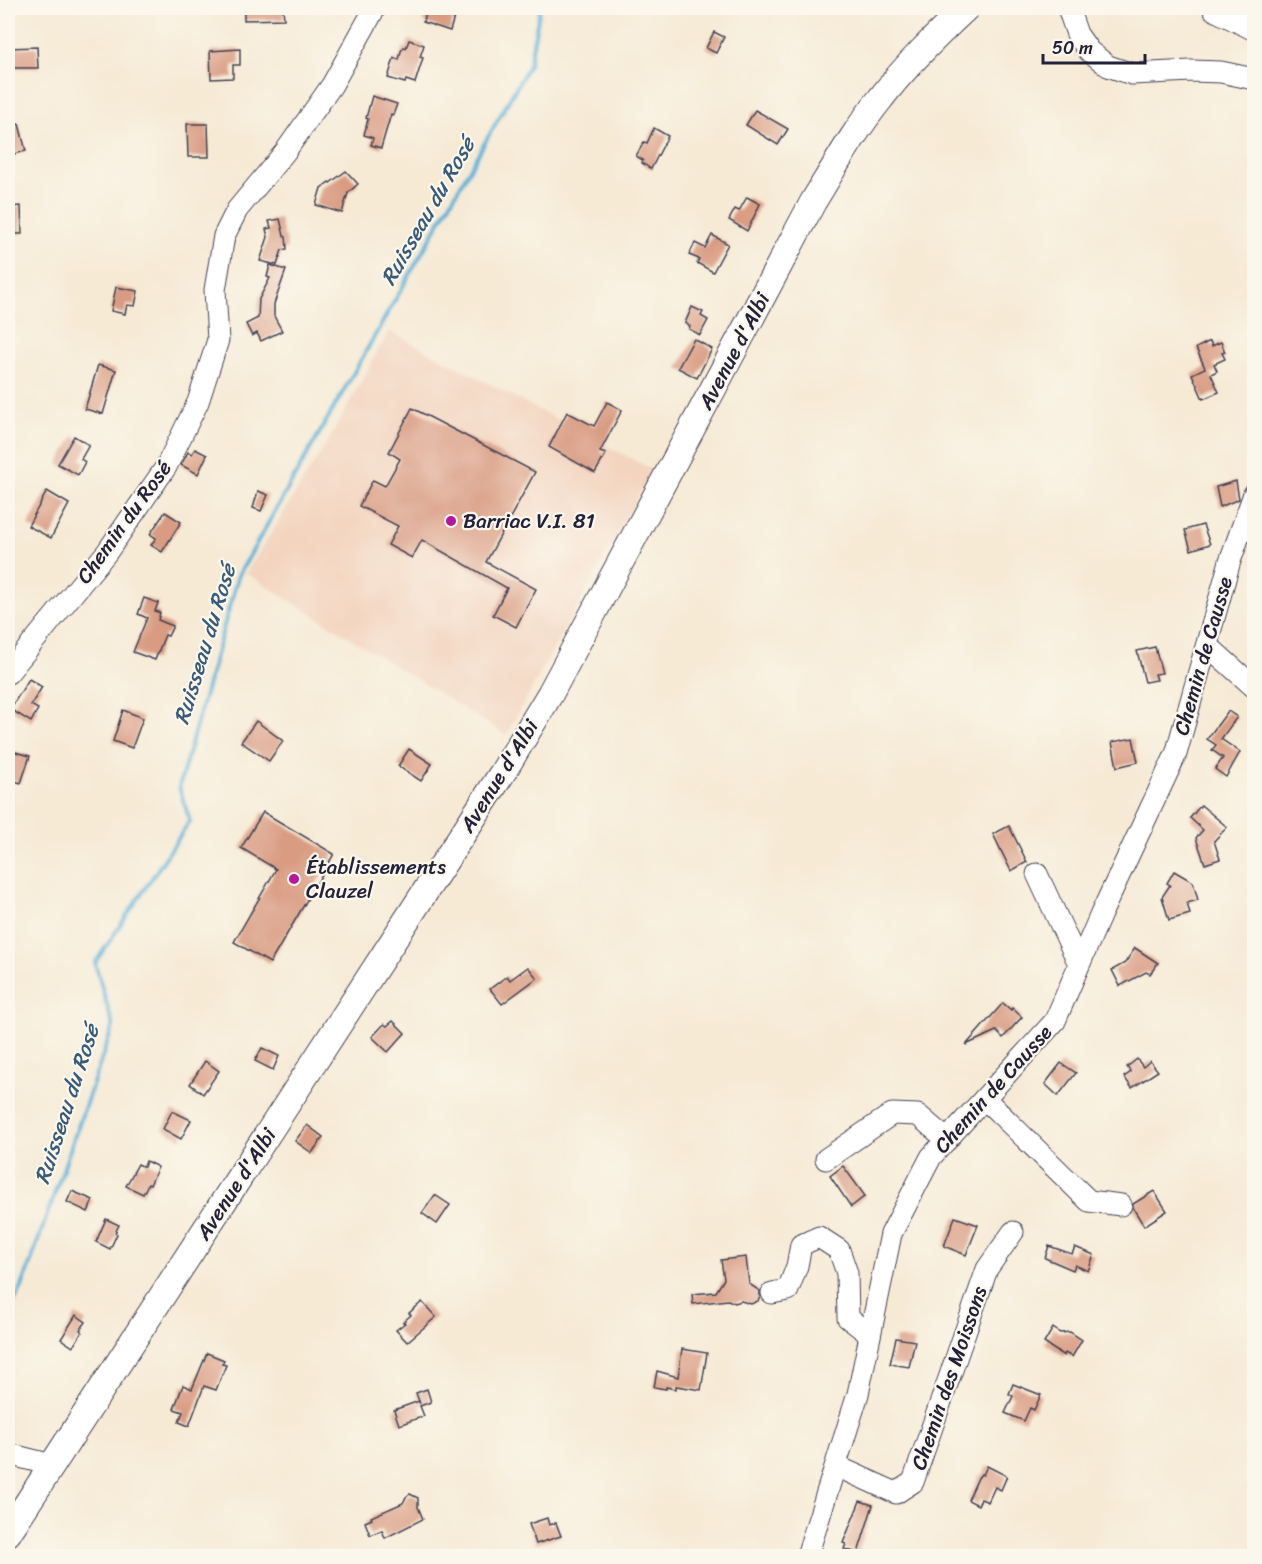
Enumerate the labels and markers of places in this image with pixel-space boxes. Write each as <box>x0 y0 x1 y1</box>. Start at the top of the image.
place label: Barriac V.I. 81 <box>463 502 595 540</box>
marker: Barriac V.I. 81 <box>444 514 458 528</box>
place label: Établissements Clauzel <box>306 848 446 910</box>
marker: Établissements Clauzel <box>287 872 301 886</box>

